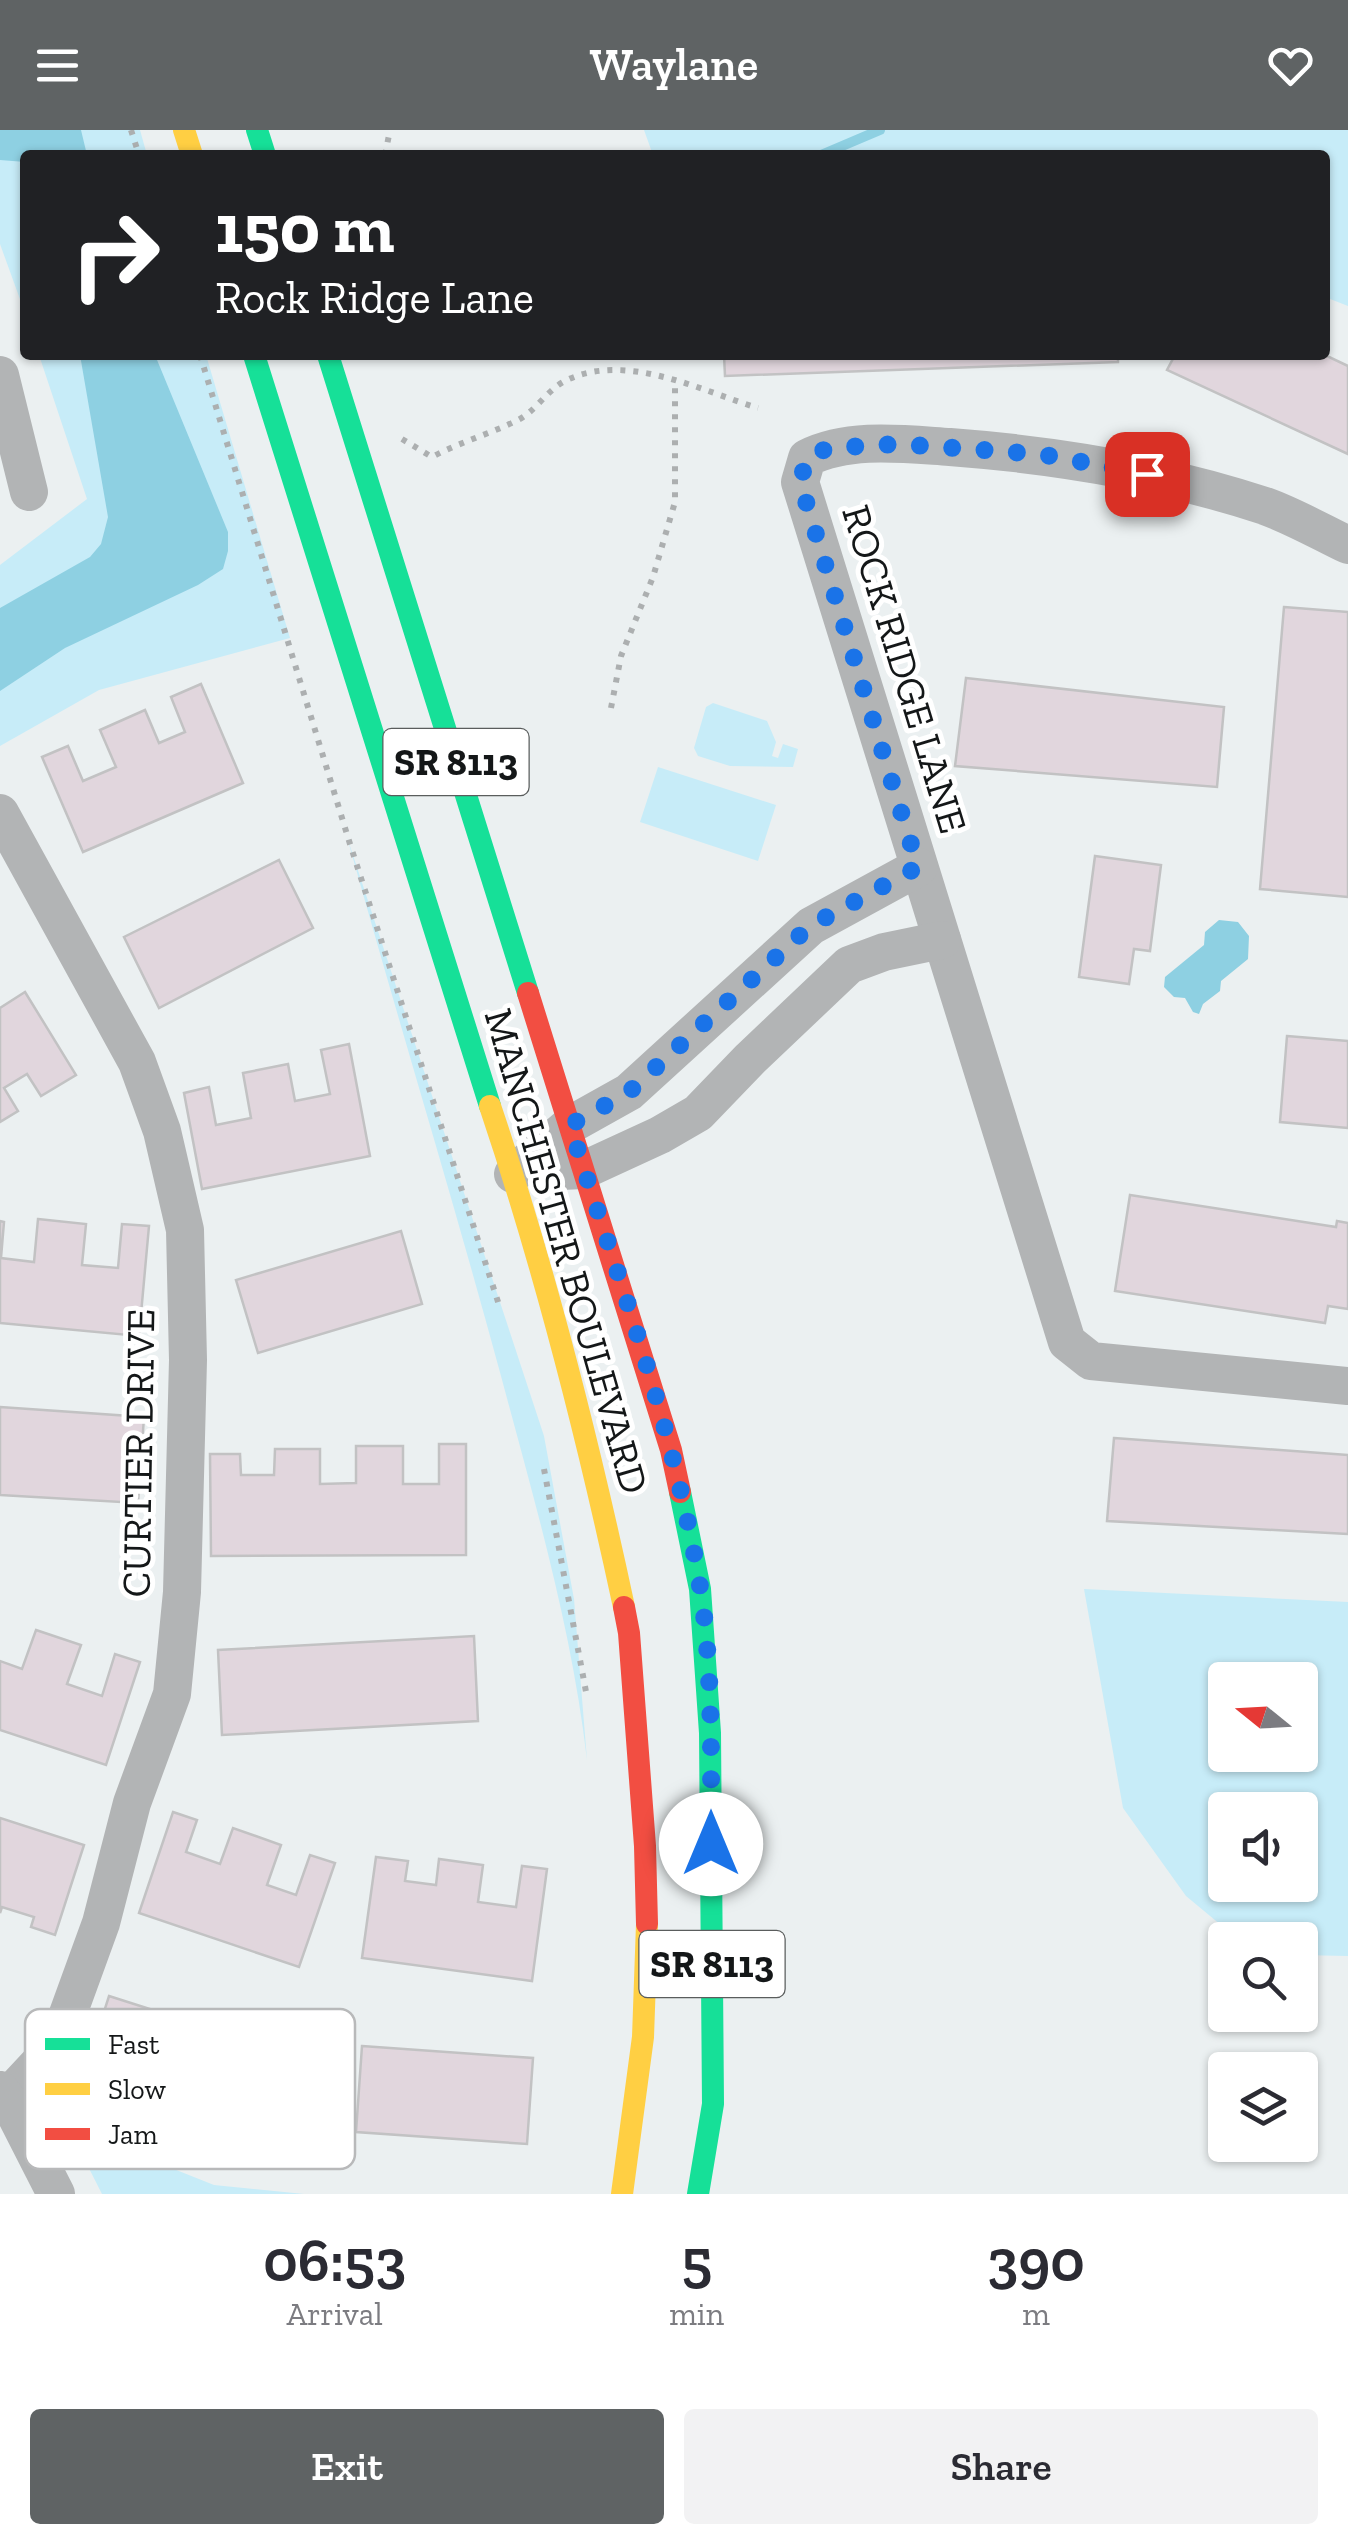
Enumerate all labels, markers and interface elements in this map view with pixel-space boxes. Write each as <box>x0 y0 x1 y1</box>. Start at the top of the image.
icon: menu <box>30 38 85 93</box>
text: Waylane <box>590 38 758 92</box>
icon: heart <box>1263 38 1318 93</box>
text: 150 m <box>215 186 395 270</box>
icon: right <box>50 190 180 320</box>
text: Rock Ridge Lane <box>215 271 534 325</box>
pin <box>1105 432 1190 517</box>
icon: arrive <box>1120 447 1175 502</box>
street label: ROCK RIDGE LANE <box>832 499 978 839</box>
road number: SR 8113 <box>384 729 528 795</box>
street label: MANCHESTER BOULEVARD <box>475 1003 659 1499</box>
street label: CURTIER DRIVE <box>111 1308 165 1598</box>
north arrow <box>1208 1662 1318 1772</box>
map controls <box>1208 1662 1318 2162</box>
position arrow <box>659 1792 763 1896</box>
button: sound <box>1208 1792 1318 1902</box>
button: search <box>1208 1922 1318 2032</box>
road number: SR 8113 <box>640 1931 784 1997</box>
legend <box>25 2009 355 2169</box>
text: Fast <box>108 2028 160 2061</box>
button: layers <box>1208 2052 1318 2162</box>
text: Slow <box>108 2073 166 2106</box>
text: Jam <box>108 2118 158 2151</box>
text: 06:53 <box>263 2224 406 2296</box>
text: 5 <box>681 2224 712 2296</box>
text: 390 <box>987 2224 1085 2296</box>
text: Arrival <box>286 2295 383 2333</box>
text: min <box>669 2295 724 2333</box>
text: m <box>1022 2295 1050 2333</box>
button: Exit <box>30 2409 664 2524</box>
button: Share <box>684 2409 1318 2524</box>

